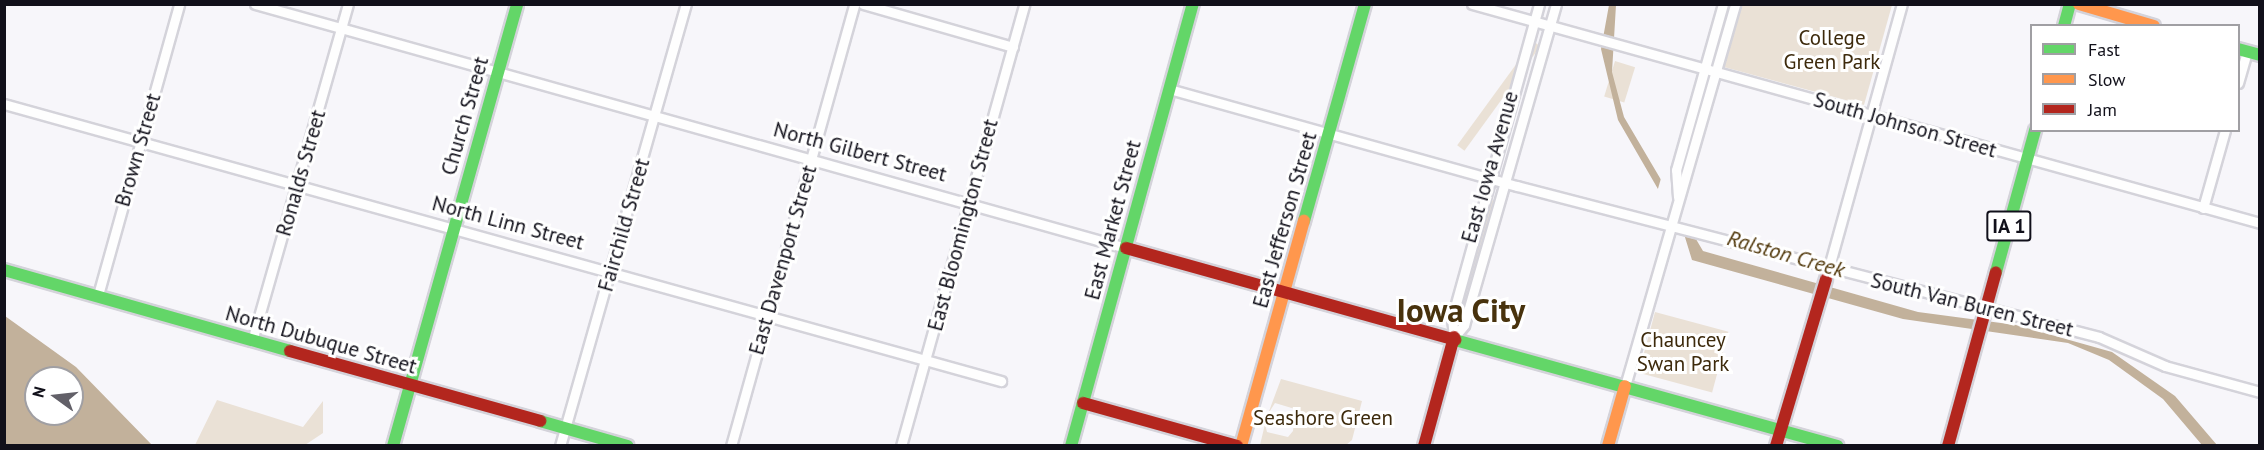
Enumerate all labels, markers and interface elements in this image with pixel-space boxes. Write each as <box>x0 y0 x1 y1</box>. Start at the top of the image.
legend <box>2030 24 2240 132</box>
park label: College Green Park <box>1784 25 1880 75</box>
text: Fast <box>2088 38 2120 61</box>
street label: Church Street <box>436 54 494 178</box>
text: Slow <box>2088 68 2126 91</box>
street label: South Johnson Street <box>1811 87 1999 163</box>
street label: East Iowa Avenue <box>1456 88 1524 246</box>
street label: Brown Street <box>110 90 166 210</box>
text: Jam <box>2088 98 2117 121</box>
street label: Ronalds Street <box>271 107 331 239</box>
street label: East Bloomington Street <box>923 116 1003 334</box>
street label: North Gilbert Street <box>771 117 949 187</box>
street label: East Jefferson Street <box>1248 129 1322 311</box>
street label: East Market Street <box>1080 137 1146 303</box>
street label: Fairchild Street <box>593 156 655 294</box>
street label: East Davenport Street <box>744 162 822 358</box>
street label: North Linn Street <box>429 191 587 255</box>
road number: IA 1 <box>1985 209 2033 243</box>
water label: Ralston Creek <box>1724 225 1848 283</box>
street label: South Van Buren Street <box>1868 268 2076 342</box>
district label: Iowa City <box>1396 290 1526 330</box>
street label: North Dubuque Street <box>223 301 419 379</box>
park label: Chauncey Swan Park <box>1637 327 1729 377</box>
north arrow <box>24 366 84 426</box>
text: N <box>28 384 50 400</box>
park label: Seashore Green <box>1253 405 1393 431</box>

